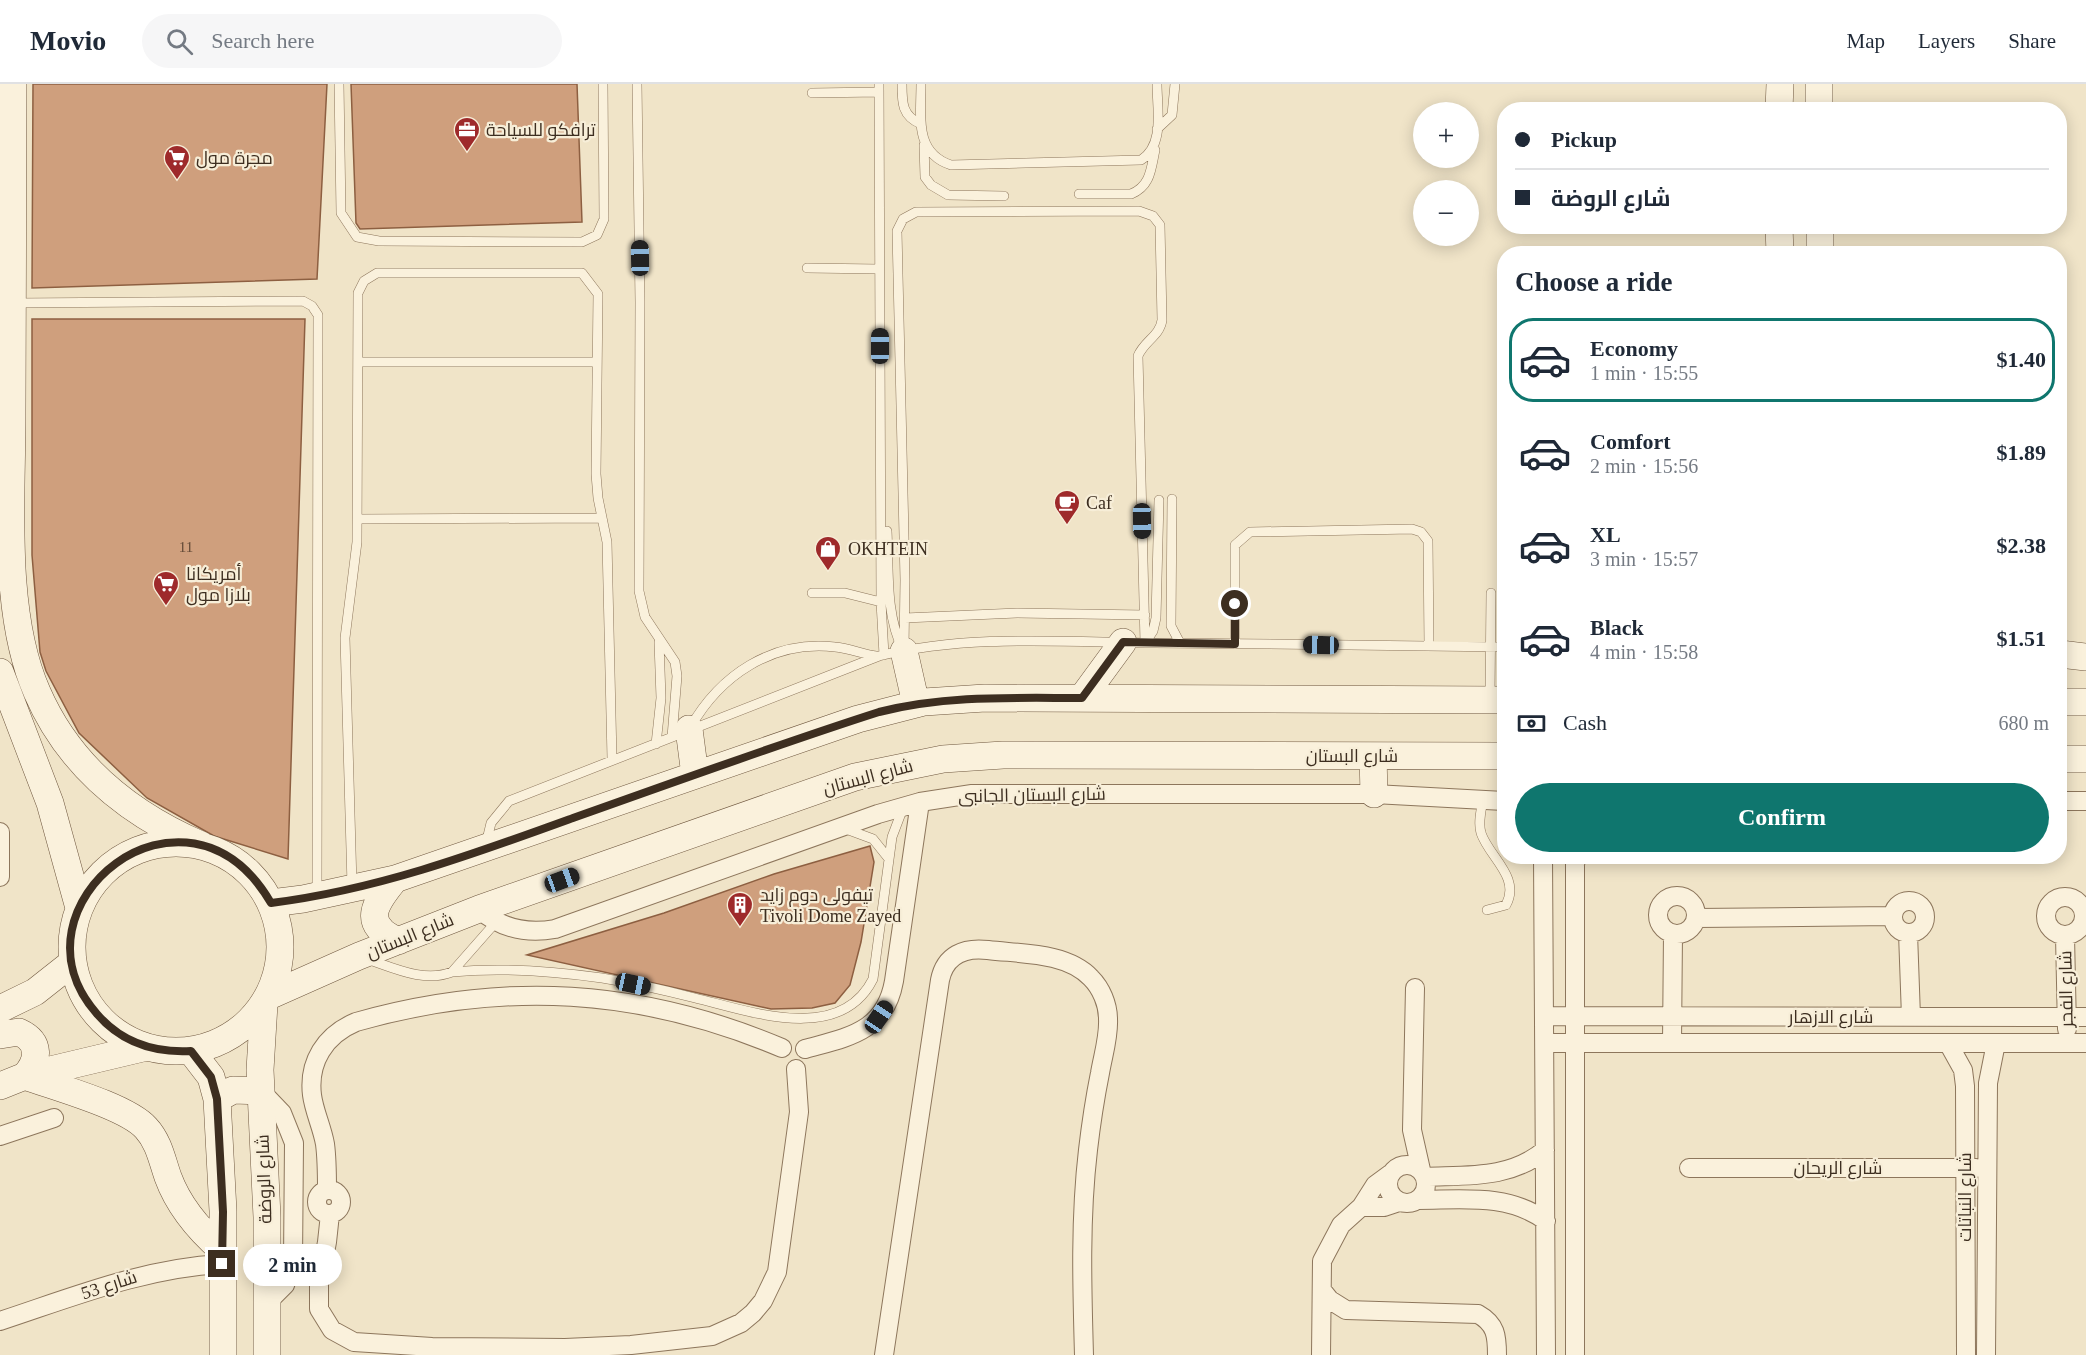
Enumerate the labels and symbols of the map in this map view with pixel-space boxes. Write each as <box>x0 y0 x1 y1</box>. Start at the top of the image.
office icon: ترافكو للسياحة <box>452 115 482 153</box>
place label: ترافكو للسياحة <box>486 120 596 141</box>
supermarket icon: مجرة مول <box>162 143 192 181</box>
place label: مجرة مول <box>196 148 273 169</box>
car <box>631 240 649 276</box>
car <box>871 328 889 364</box>
cafe icon: Caf <box>1052 488 1082 526</box>
place label: Caf <box>1086 493 1112 513</box>
car <box>1133 503 1151 539</box>
shop icon: OKHTEIN <box>813 534 843 572</box>
house number: 11 <box>179 539 193 555</box>
place label: OKHTEIN <box>848 539 928 559</box>
place label: أمريكانا بلازا مول <box>186 563 251 606</box>
supermarket icon: أمريكانا بلازا مول <box>151 569 181 607</box>
route start <box>1221 590 1248 617</box>
car <box>1303 636 1339 654</box>
street label: شارع البستان <box>1306 746 1398 768</box>
street label: شارع البستان <box>821 755 916 801</box>
street label: شارع البستان الجانبى <box>958 784 1106 808</box>
car <box>542 865 582 895</box>
place label: تيفولى دوم زايد Tivoli Dome Zayed <box>760 885 901 926</box>
building icon: تيفولى دوم زايد Tivoli Dome Zayed <box>725 890 755 928</box>
street label: شارع البستان <box>363 909 457 964</box>
street label: شارع الفجر <box>2055 950 2079 1029</box>
car <box>614 971 652 997</box>
car <box>861 997 897 1037</box>
street label: شارع الازهار <box>1788 1007 1873 1029</box>
street label: شارع الروضة <box>252 1134 278 1224</box>
street label: شارع النباتات <box>1955 1152 1977 1242</box>
street label: شارع الريحان <box>1794 1158 1882 1180</box>
callout: 2 min <box>243 1243 342 1285</box>
route end <box>208 1250 235 1277</box>
street label: شارع 53 <box>79 1267 140 1305</box>

